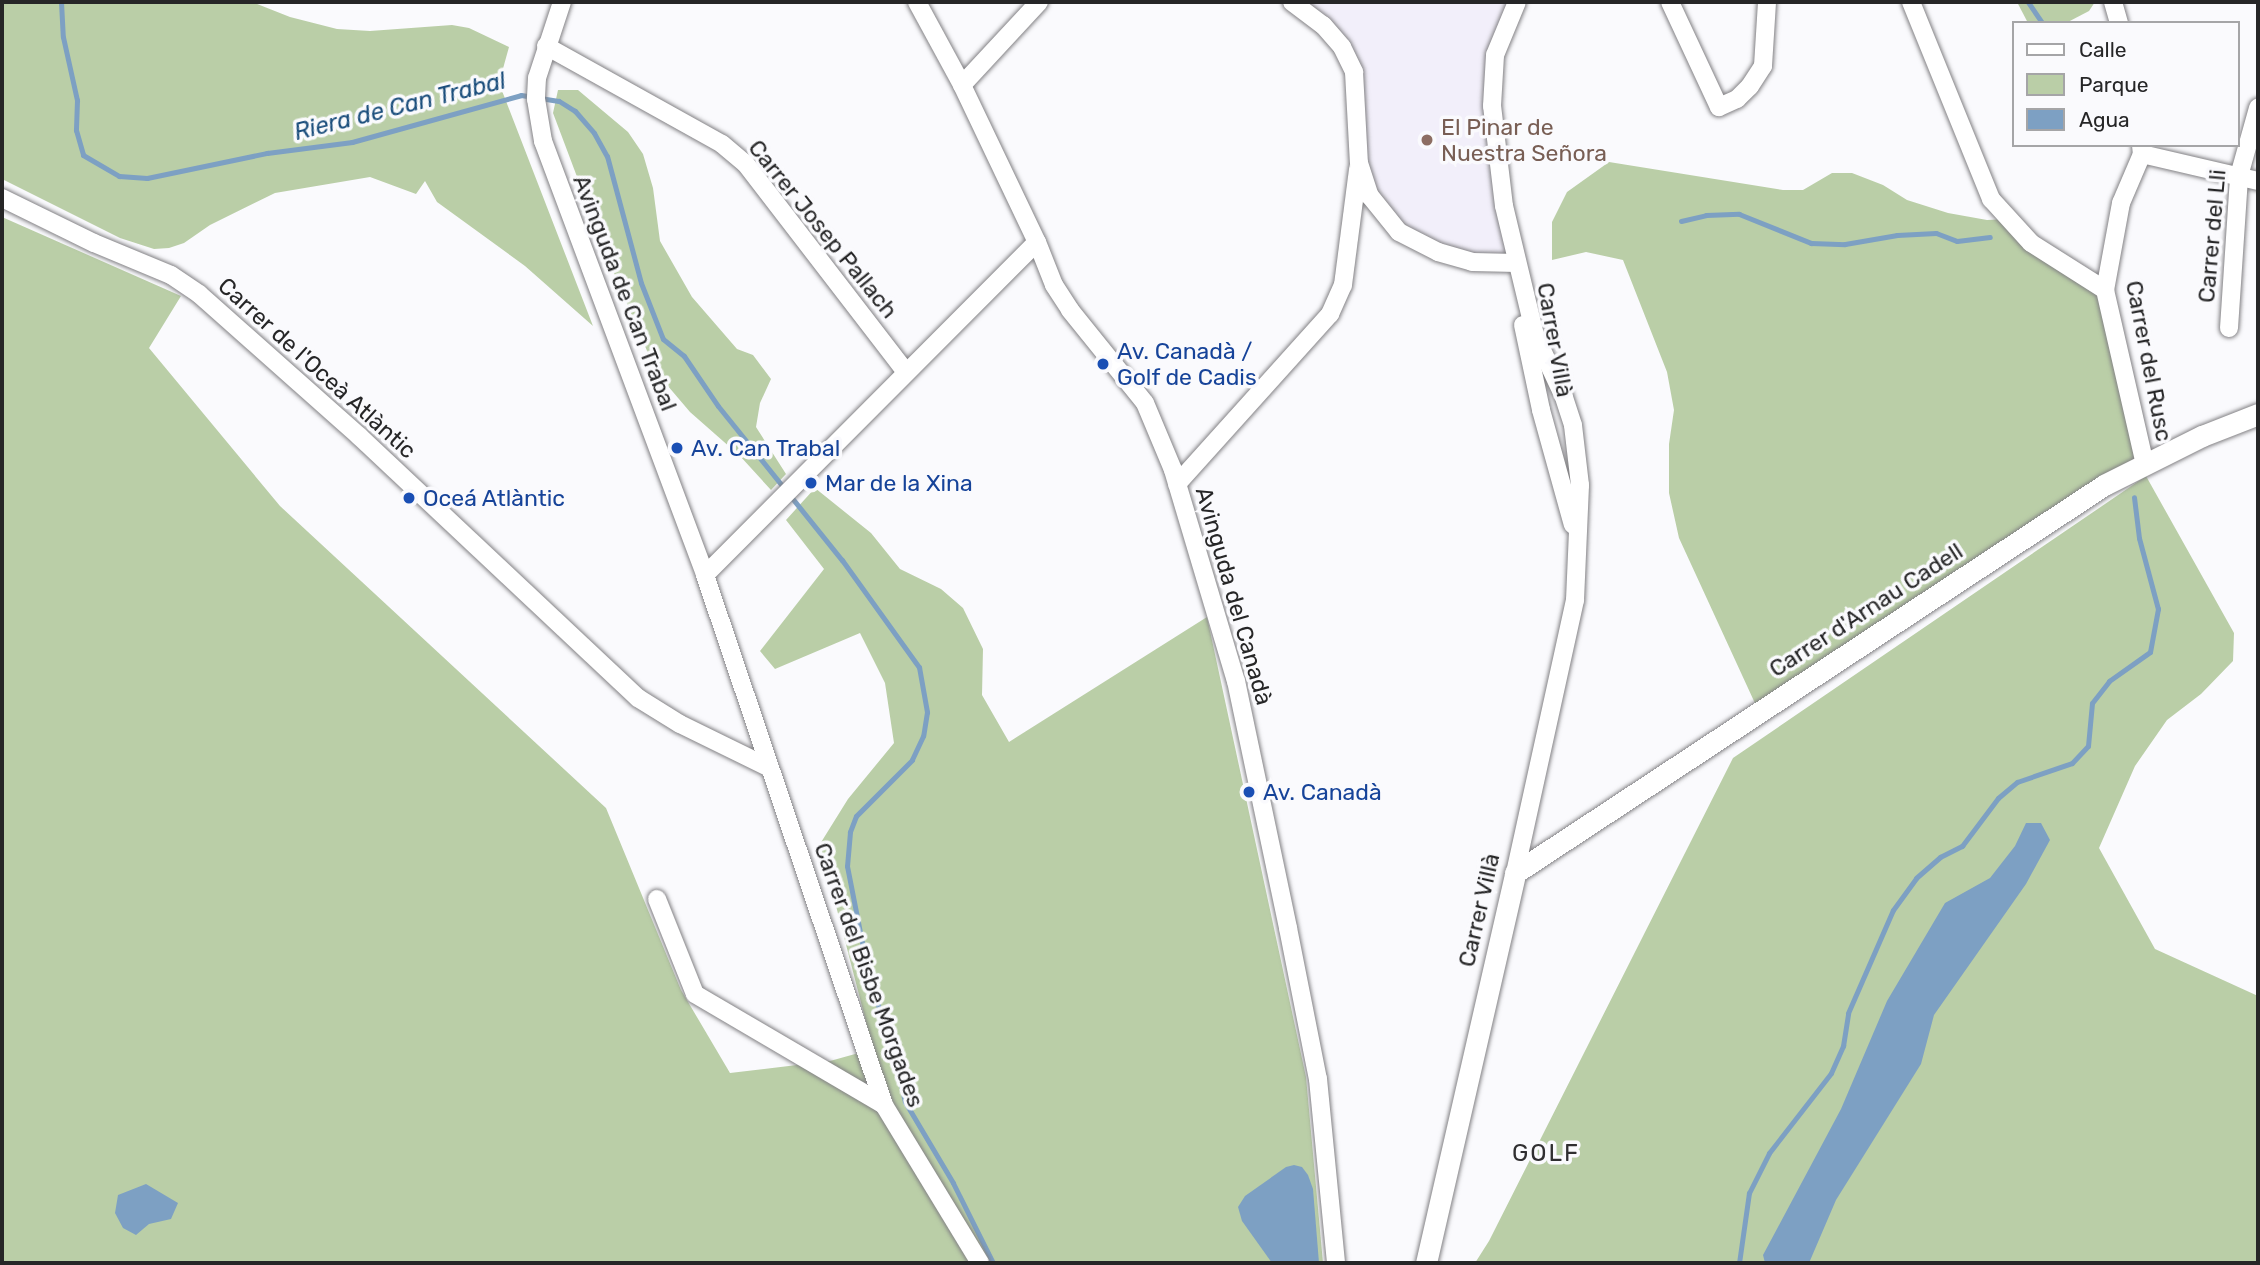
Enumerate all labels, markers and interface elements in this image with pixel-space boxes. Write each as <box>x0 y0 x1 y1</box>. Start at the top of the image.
legend <box>2011 21 2239 147</box>
text: Calle <box>2079 37 2127 62</box>
water label: Riera de Can Trabal <box>291 67 509 147</box>
text: Parque <box>2079 72 2149 97</box>
text: Agua <box>2079 107 2130 132</box>
place label: El Pinar de Nuestra Señora <box>1441 113 1607 167</box>
marker: El Pinar de Nuestra Señora <box>1419 132 1435 148</box>
street label: Carrer Josep Pallach <box>742 134 904 324</box>
street label: Carrer del Lli <box>2192 168 2232 304</box>
street label: Avinguda de Can Trabal <box>567 171 683 415</box>
street label: Carrer de l'Oceà Atlàntic <box>212 271 422 465</box>
street label: Carrer del Rusc <box>2120 278 2178 444</box>
street label: Carrer Villà <box>1531 280 1579 400</box>
place label: Av. Canadà / Golf de Cadis <box>1117 337 1257 391</box>
marker: Av. Canadà / Golf de Cadis <box>1095 356 1111 372</box>
place label: Av. Can Trabal <box>691 434 841 462</box>
marker: Av. Can Trabal <box>669 440 685 456</box>
place label: Mar de la Xina <box>825 469 973 497</box>
marker: Mar de la Xina <box>803 475 819 491</box>
place label: Oceá Atlàntic <box>423 484 566 512</box>
street label: Avinguda del Canadà <box>1190 484 1278 708</box>
marker: Oceá Atlàntic <box>401 490 417 506</box>
street label: Carrer d'Arnau Cadell <box>1764 537 1968 683</box>
place label: Av. Canadà <box>1263 778 1382 806</box>
marker: Av. Canadà <box>1241 784 1257 800</box>
street label: Carrer del Bisbe Morgades <box>808 839 930 1111</box>
street label: Carrer Villà <box>1452 850 1506 970</box>
district label: GOLF <box>1512 1140 1580 1168</box>

